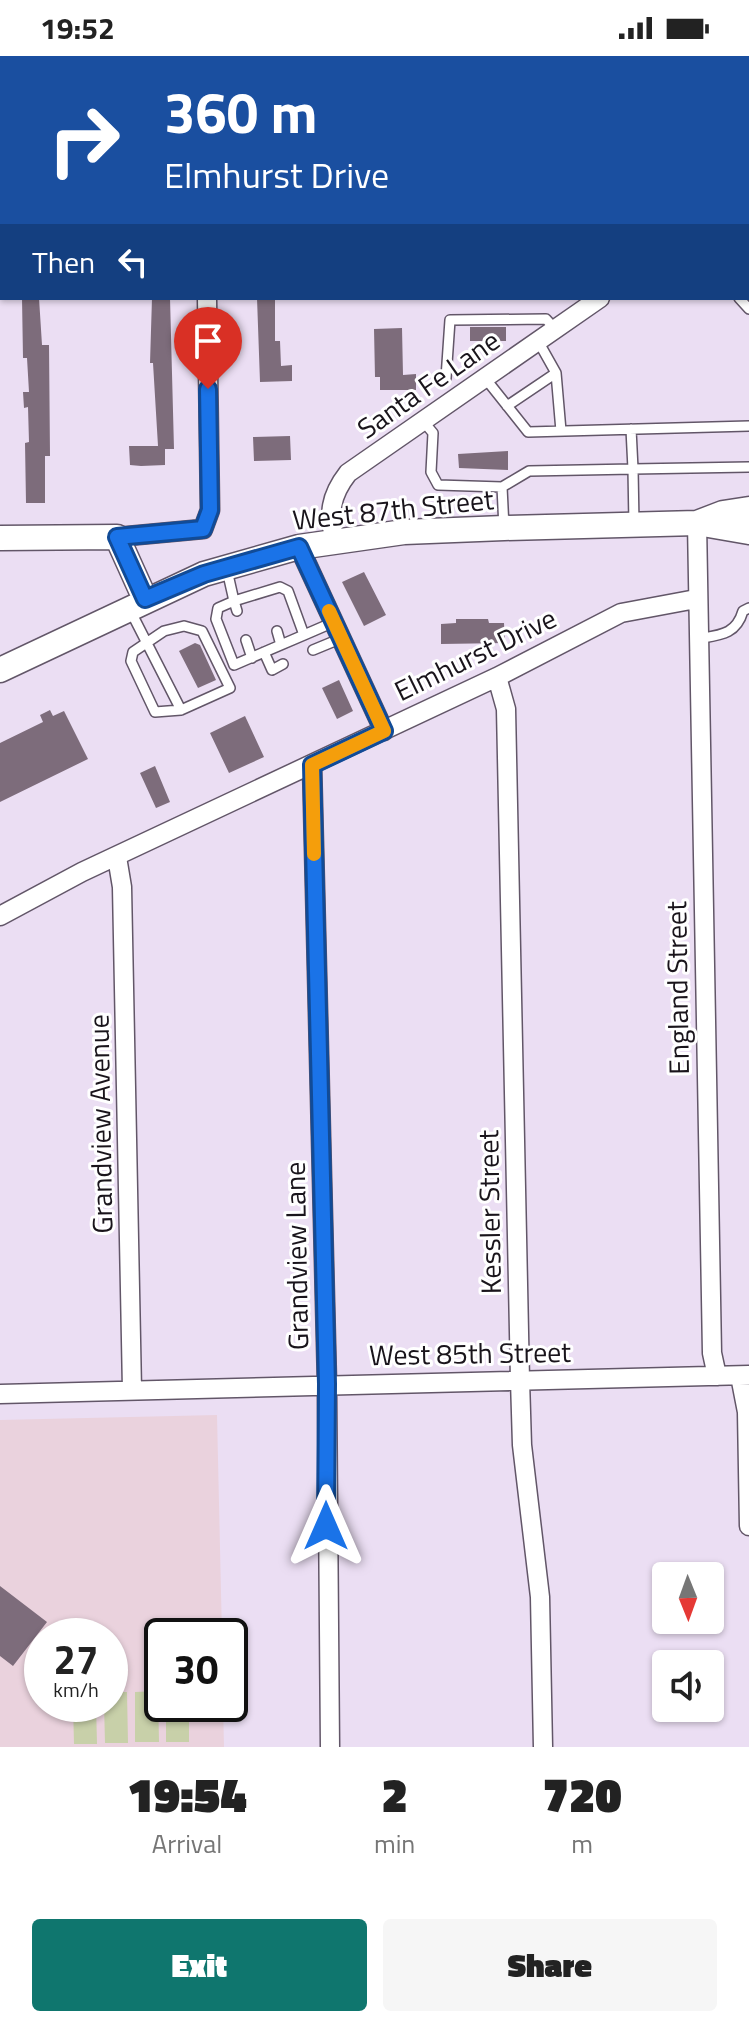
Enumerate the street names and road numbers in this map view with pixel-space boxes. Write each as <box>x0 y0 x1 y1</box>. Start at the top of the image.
street label: Santa Fe Lane <box>348 319 508 449</box>
street label: West 87th Street <box>290 477 496 541</box>
street label: Elmhurst Drive <box>387 596 563 712</box>
street label: England Street <box>654 901 700 1075</box>
street label: Grandview Avenue <box>77 1014 123 1234</box>
street label: Kessler Street <box>466 1129 512 1295</box>
street label: Grandview Lane <box>273 1161 319 1351</box>
street label: West 85th Street <box>369 1330 572 1376</box>

